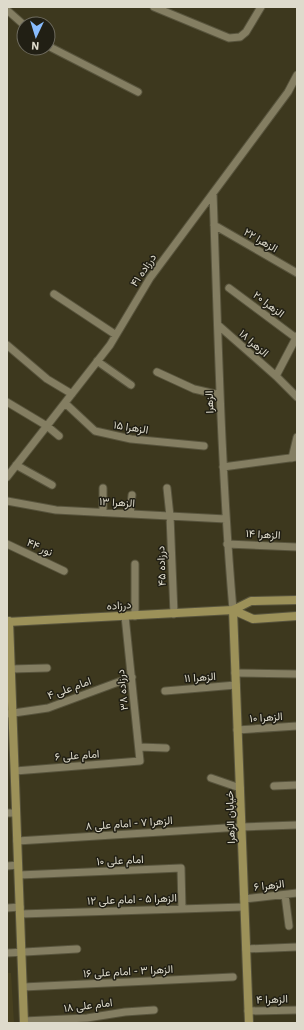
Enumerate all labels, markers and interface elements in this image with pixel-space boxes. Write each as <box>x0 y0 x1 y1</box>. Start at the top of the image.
north arrow <box>16 16 56 56</box>
text: N <box>31 39 40 53</box>
street label: الزهرا ۲۲ <box>242 225 280 255</box>
street label: درزاده ۴۱ <box>127 251 159 289</box>
street label: الزهرا ۲۰ <box>250 288 288 320</box>
street label: الزهرا ۱۸ <box>236 326 272 360</box>
street label: الزهرا <box>202 390 216 414</box>
street label: الزهرا ۱۵ <box>113 417 149 437</box>
street label: الزهرا ۱۳ <box>99 494 135 510</box>
street label: الزهرا ۱۴ <box>245 526 281 542</box>
street label: نور ۴۴ <box>25 535 55 559</box>
street label: درزاده ۴۵ <box>153 546 169 586</box>
street label: درزاده <box>106 597 132 613</box>
street label: درزاده ۳۸ <box>113 669 131 711</box>
street label: الزهرا ۱۱ <box>184 669 216 685</box>
street label: امام علی ۴ <box>45 674 93 703</box>
street label: الزهرا ۱۰ <box>249 709 283 725</box>
street label: امام علی ۶ <box>54 746 100 765</box>
street label: خیابان الزهرا <box>222 790 238 844</box>
street label: الزهرا ۷ - امام علی ۸ <box>85 813 173 834</box>
street label: امام علی ۱۰ <box>96 852 144 869</box>
street label: الزهرا ۶ <box>253 876 285 894</box>
street label: الزهرا ۵ - امام علی ۱۲ <box>87 890 177 909</box>
street label: الزهرا ۳ - امام علی ۱۶ <box>83 962 173 981</box>
street label: الزهرا ۴ <box>256 991 288 1007</box>
street label: امام علی ۱۸ <box>63 995 113 1016</box>

